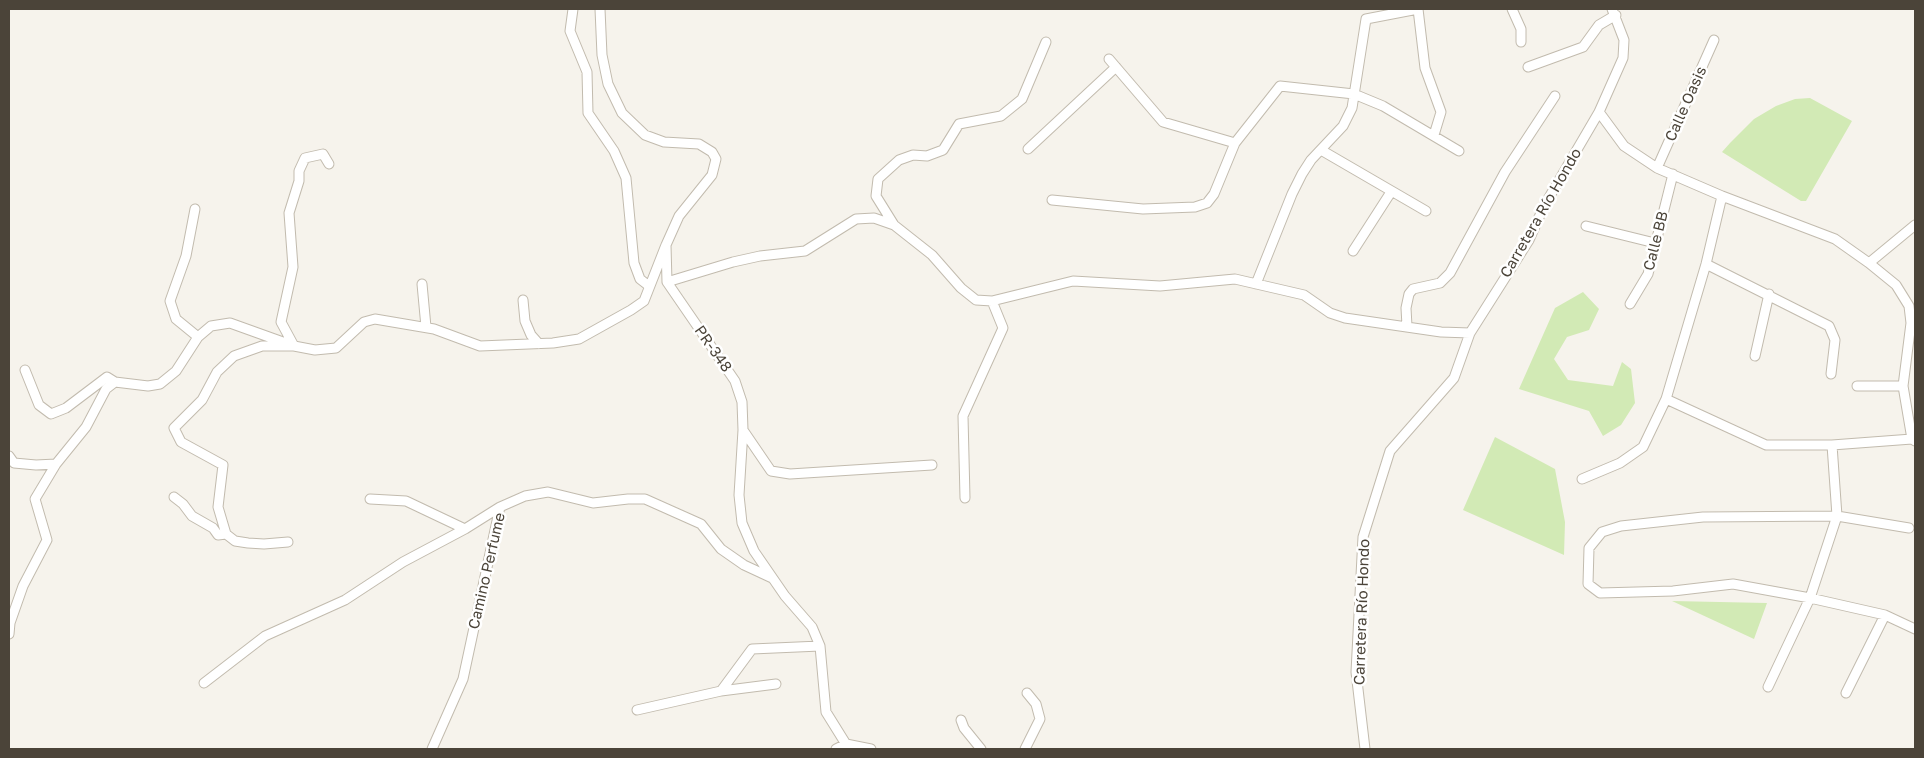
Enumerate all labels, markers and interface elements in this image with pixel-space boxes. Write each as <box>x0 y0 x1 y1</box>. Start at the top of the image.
street label: Calle Oasis <box>1661 64 1711 144</box>
street label: Carretera Río Hondo <box>1497 145 1585 281</box>
street label: Calle BB <box>1640 209 1672 273</box>
street label: PR-348 <box>690 322 736 376</box>
street label: Camino Perfume <box>465 511 509 631</box>
street label: Carretera Río Hondo <box>1350 539 1374 685</box>

